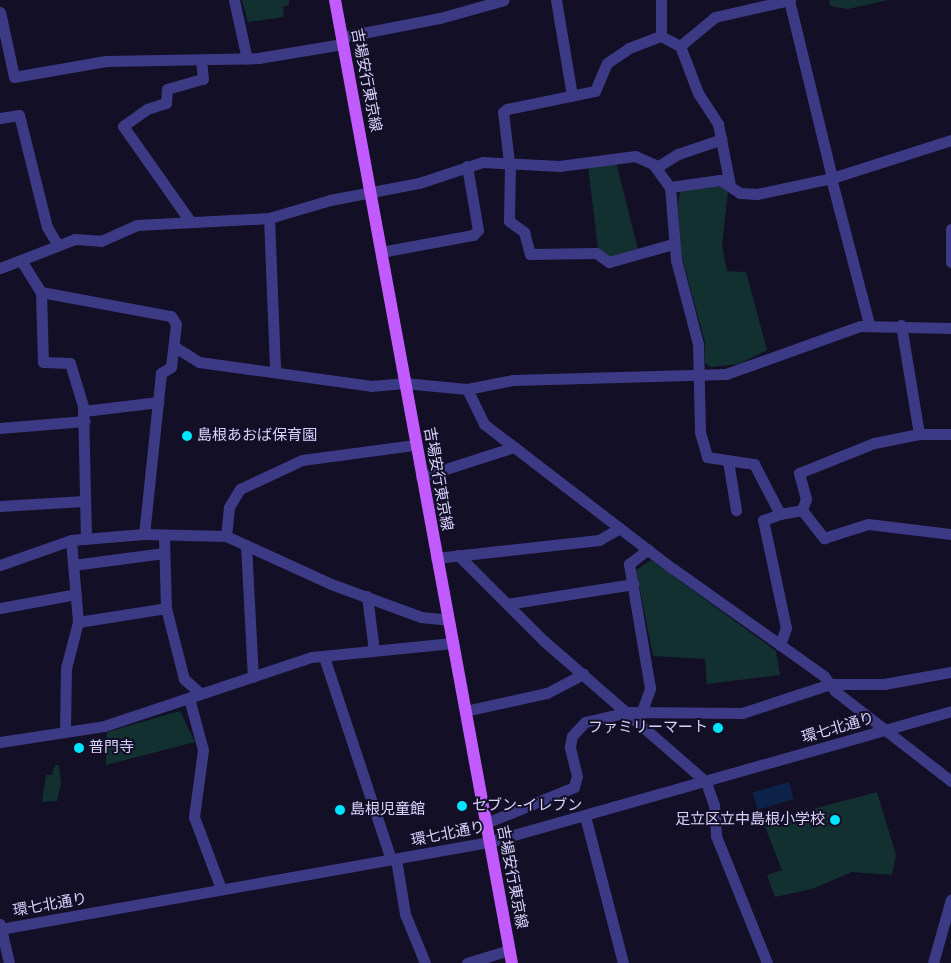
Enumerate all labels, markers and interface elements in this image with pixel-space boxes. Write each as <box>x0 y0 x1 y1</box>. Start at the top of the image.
street label: 吉場安行東京線 <box>347 27 385 133</box>
street label: 吉場安行東京線 <box>420 426 456 532</box>
place label: 島根あおば保育園 <box>197 427 317 445</box>
marker: 島根あおば保育園 <box>181 430 193 442</box>
street label: 環七北通り <box>799 709 877 747</box>
place label: ファミリーマート <box>588 719 708 737</box>
marker: ファミリーマート <box>712 722 724 734</box>
place label: 普門寺 <box>89 739 134 757</box>
marker: 普門寺 <box>73 742 85 754</box>
place label: セブン-イレブン <box>472 797 582 815</box>
marker: セブン-イレブン <box>456 800 468 812</box>
place label: 島根児童館 <box>350 801 425 819</box>
marker: 島根児童館 <box>334 804 346 816</box>
place label: 足立区立中島根小学校 <box>675 811 825 829</box>
marker: 足立区立中島根小学校 <box>829 814 841 826</box>
street label: 環七北通り <box>409 818 487 850</box>
street label: 吉場安行東京線 <box>493 824 531 930</box>
street label: 環七北通り <box>12 890 88 920</box>

